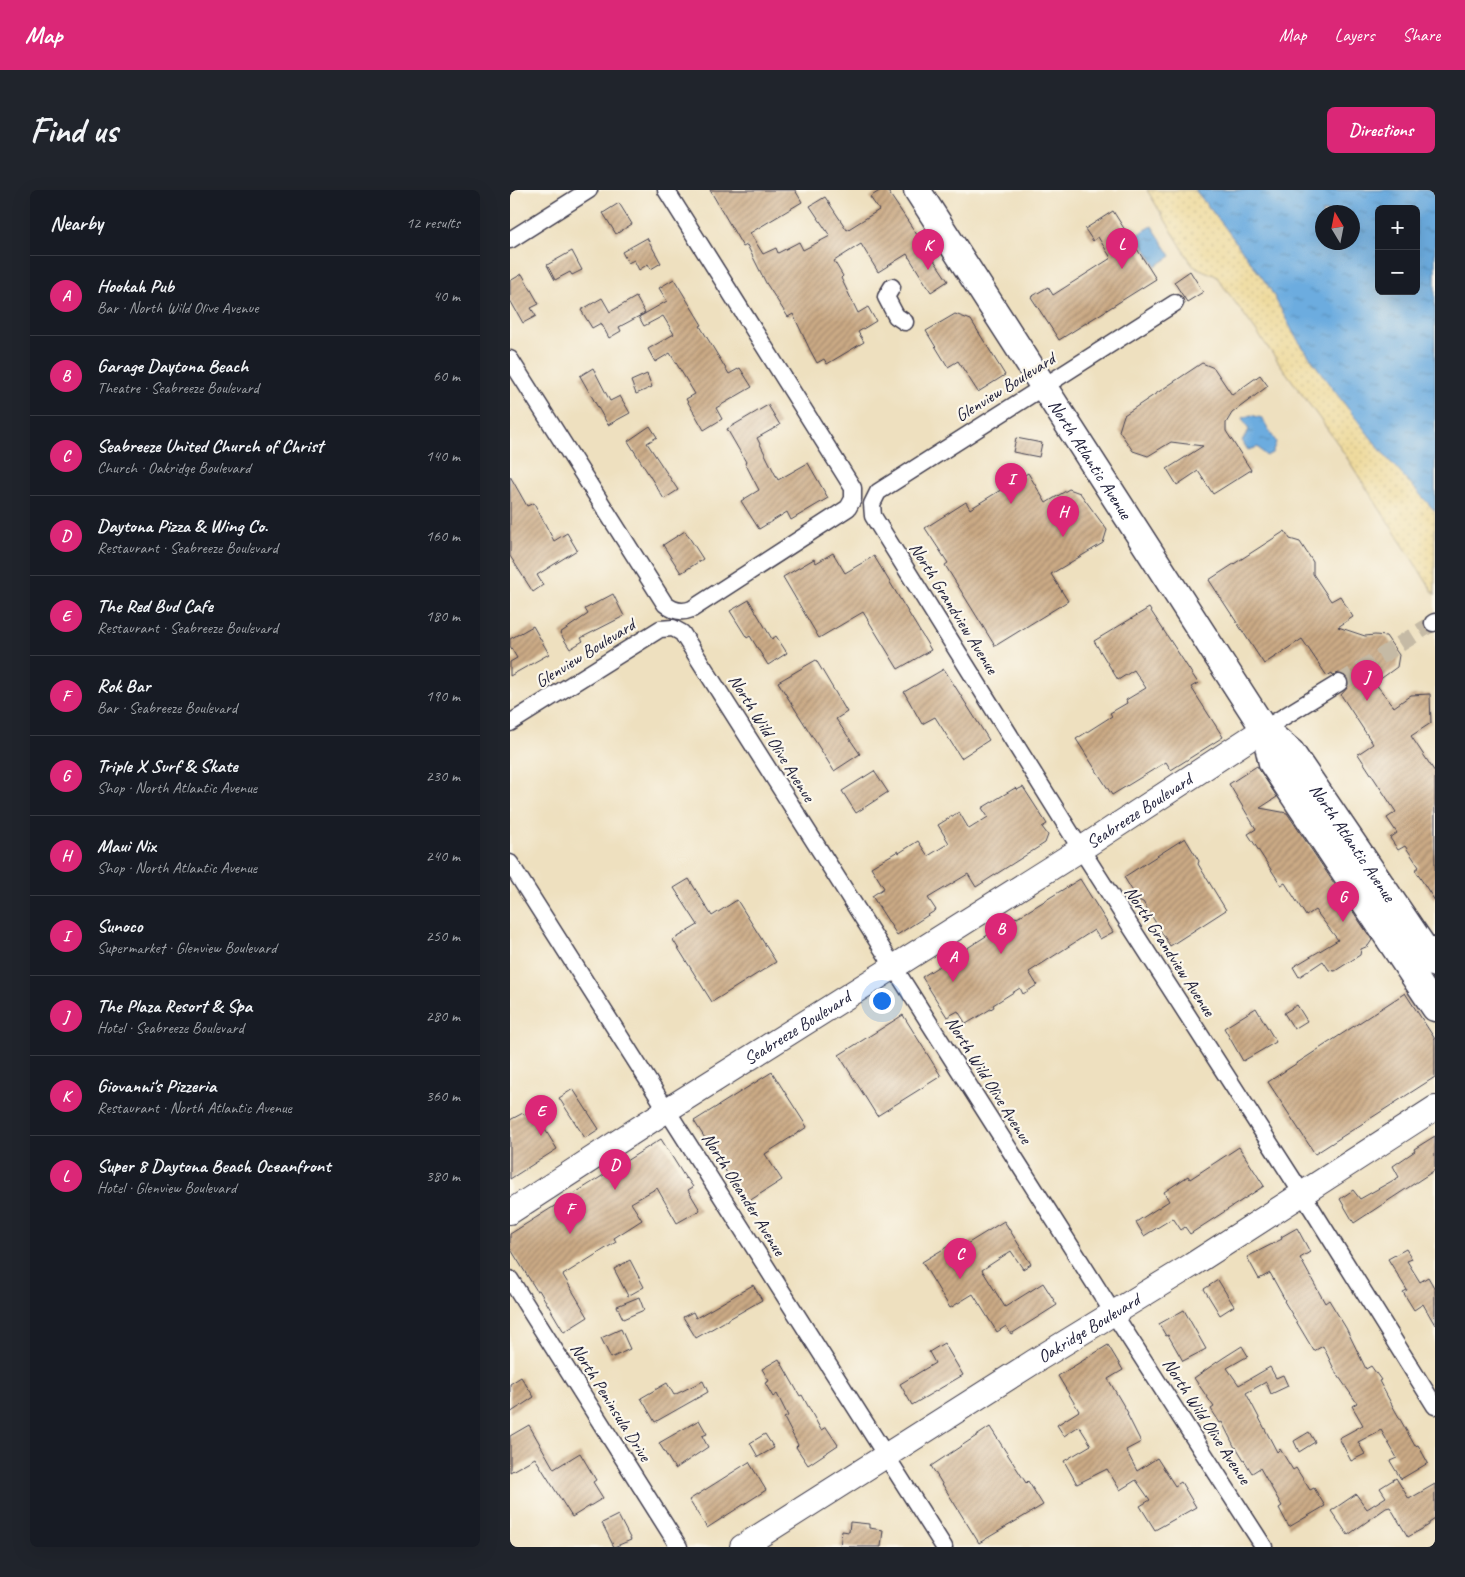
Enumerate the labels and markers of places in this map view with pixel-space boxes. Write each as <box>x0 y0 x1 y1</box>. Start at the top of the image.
pin: L <box>1106 228 1138 269</box>
pin: K <box>912 229 944 270</box>
pin: I <box>995 463 1027 504</box>
pin: H <box>1047 496 1079 537</box>
pin: J <box>1351 660 1383 701</box>
pin: G <box>1327 881 1359 922</box>
pin: B <box>985 913 1017 954</box>
pin: A <box>937 941 969 982</box>
pin: E <box>525 1095 557 1136</box>
pin: D <box>599 1149 631 1190</box>
pin: F <box>554 1193 586 1234</box>
pin: C <box>944 1238 976 1279</box>

